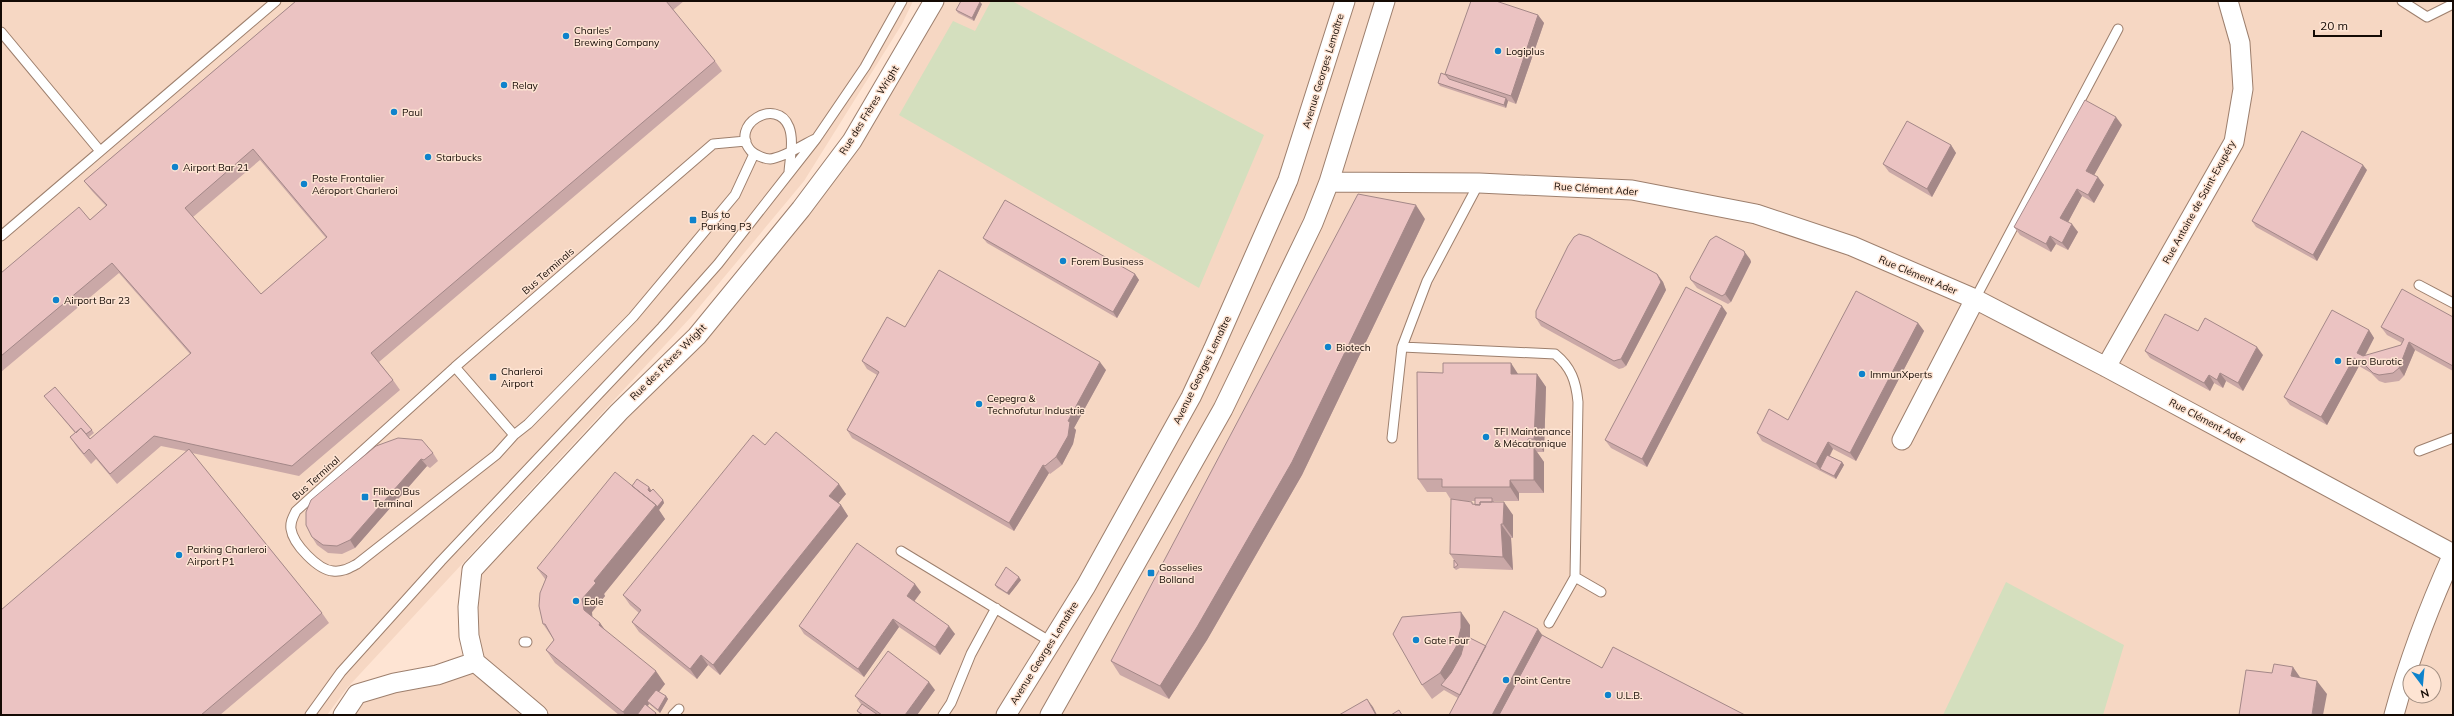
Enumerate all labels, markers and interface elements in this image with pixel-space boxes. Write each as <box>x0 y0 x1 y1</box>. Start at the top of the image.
street label: Avenue Georges Lemaître <box>1299 12 1347 130</box>
scale bar <box>2314 12 2381 38</box>
text: 20 m <box>2320 18 2348 33</box>
place label: Charles' Brewing Company <box>574 24 660 49</box>
marker: Charles' Brewing Company <box>561 31 571 41</box>
place label: Logiplus <box>1506 45 1545 58</box>
marker: Logiplus <box>1493 46 1503 56</box>
street label: Rue des Frères Wright <box>836 63 902 157</box>
place label: Relay <box>512 79 539 92</box>
marker: Relay <box>499 80 509 90</box>
place label: Paul <box>402 106 422 119</box>
marker: Paul <box>389 107 399 117</box>
street label: Rue Antoine de Saint-Exupéry <box>2160 137 2239 266</box>
place label: Starbucks <box>436 151 482 164</box>
marker: Starbucks <box>423 152 433 162</box>
place label: Airport Bar 21 <box>183 161 249 174</box>
marker: Airport Bar 21 <box>170 162 180 172</box>
place label: Poste Frontalier Aéroport Charleroi <box>312 172 398 197</box>
marker: Poste Frontalier Aéroport Charleroi <box>299 179 309 189</box>
street label: Rue Clément Ader <box>1554 180 1639 198</box>
place label: Bus to Parking P3 <box>701 208 751 233</box>
marker: Bus to Parking P3 <box>688 215 698 225</box>
street label: Bus Terminals <box>519 245 577 297</box>
street label: Rue Clément Ader <box>1877 253 1960 298</box>
place label: Forem Business <box>1071 255 1144 268</box>
marker: Forem Business <box>1058 256 1068 266</box>
place label: Airport Bar 23 <box>64 294 130 307</box>
marker: Airport Bar 23 <box>51 295 61 305</box>
street label: Avenue Georges Lemaître <box>1170 314 1234 426</box>
street label: Rue des Frères Wright <box>627 321 709 403</box>
place label: Biotech <box>1336 341 1371 354</box>
marker: Biotech <box>1323 342 1333 352</box>
place label: Euro Burotic <box>2346 355 2402 368</box>
marker: Euro Burotic <box>2333 356 2343 366</box>
place label: Charleroi Airport <box>501 365 543 390</box>
place label: ImmunXperts <box>1870 368 1932 381</box>
marker: ImmunXperts <box>1857 369 1867 379</box>
marker: Charleroi Airport <box>488 372 498 382</box>
place label: Cepegra & Technofutur Industrie <box>987 392 1085 417</box>
street label: Rue Clément Ader <box>2167 396 2247 447</box>
marker: Cepegra & Technofutur Industrie <box>974 399 984 409</box>
place label: TFI Maintenance & Mécatronique <box>1494 425 1571 450</box>
marker: TFI Maintenance & Mécatronique <box>1481 432 1491 442</box>
street label: Bus Terminal <box>289 453 343 503</box>
place label: Flibco Bus Terminal <box>373 485 420 510</box>
marker: Flibco Bus Terminal <box>360 492 370 502</box>
place label: Parking Charleroi Airport P1 <box>187 543 267 568</box>
marker: Parking Charleroi Airport P1 <box>174 550 184 560</box>
place label: Gosselies Bolland <box>1159 561 1203 586</box>
marker: Gosselies Bolland <box>1146 568 1156 578</box>
place label: Eole <box>584 595 603 608</box>
marker: Eole <box>571 596 581 606</box>
street label: Avenue Georges Lemaître <box>1007 599 1081 707</box>
place label: Gate Four <box>1424 634 1470 647</box>
marker: Gate Four <box>1411 635 1421 645</box>
north arrow <box>2402 664 2442 704</box>
place label: Point Centre <box>1514 674 1571 687</box>
marker: Point Centre <box>1501 675 1511 685</box>
text: N <box>2419 686 2431 701</box>
place label: U.L.B. <box>1616 689 1642 702</box>
marker: U.L.B. <box>1603 690 1613 700</box>

